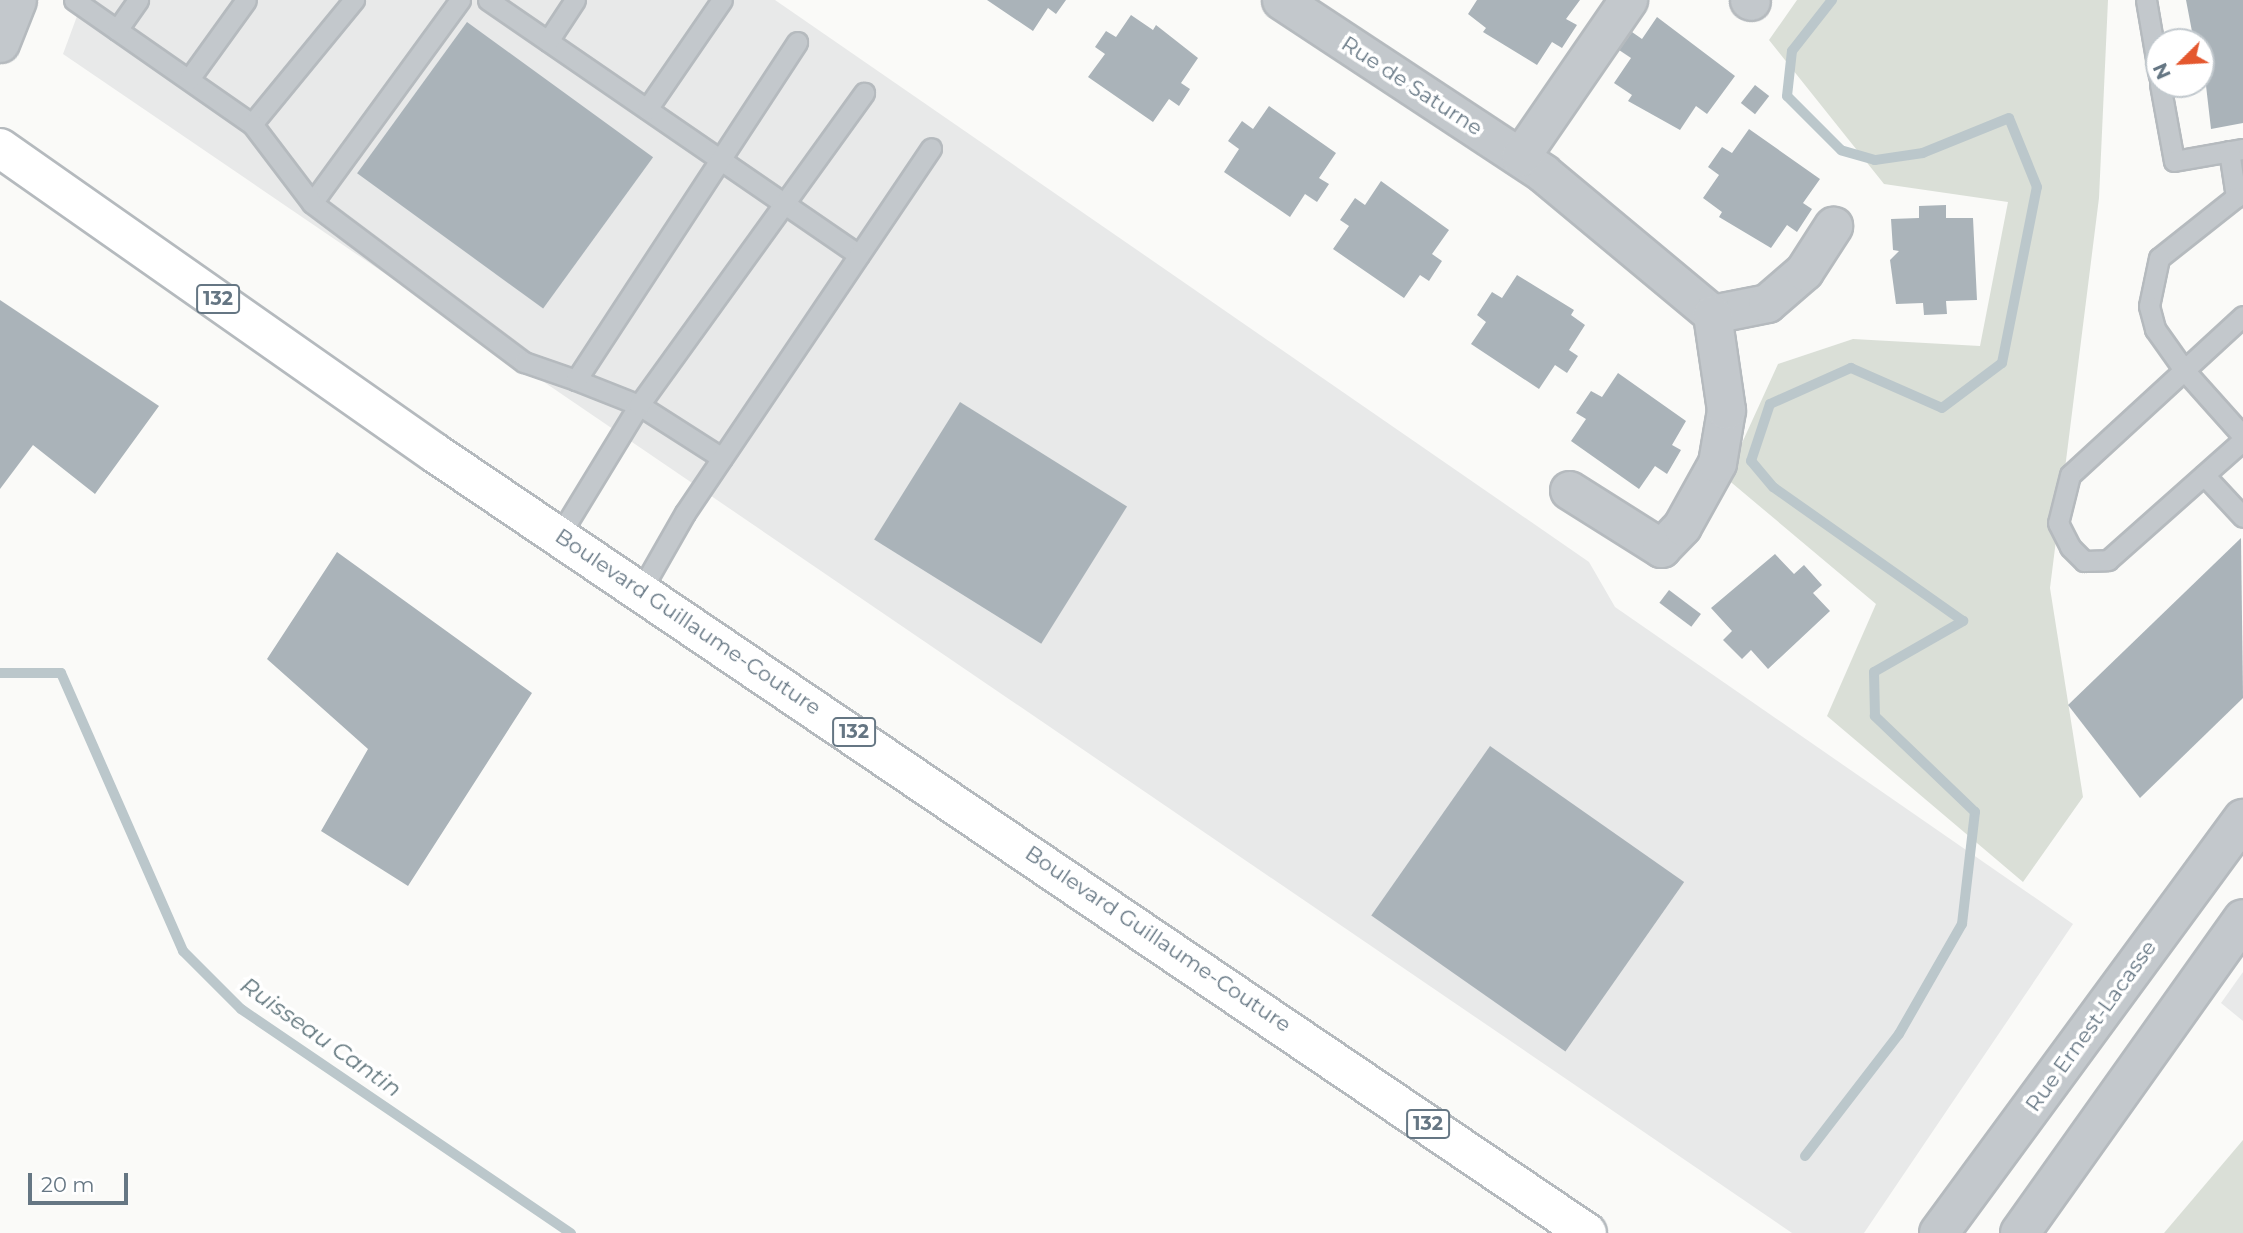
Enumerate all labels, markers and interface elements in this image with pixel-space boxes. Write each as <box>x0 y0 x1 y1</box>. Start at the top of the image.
north arrow <box>2145 28 2215 98</box>
street label: Rue de Saturne <box>1337 31 1487 141</box>
text: N <box>2149 59 2176 83</box>
road number: 132 <box>195 284 241 314</box>
street label: Boulevard Guillaume-Couture <box>550 524 826 720</box>
road number: 132 <box>831 716 877 748</box>
street label: Boulevard Guillaume-Couture <box>1020 841 1296 1037</box>
street label: Rue Ernest-Lacasse <box>2020 936 2162 1116</box>
water label: Ruisseau Cantin <box>235 971 407 1103</box>
road number: 132 <box>1405 1108 1451 1140</box>
scale bar <box>32 1160 131 1204</box>
text: 20 m <box>41 1172 95 1197</box>

